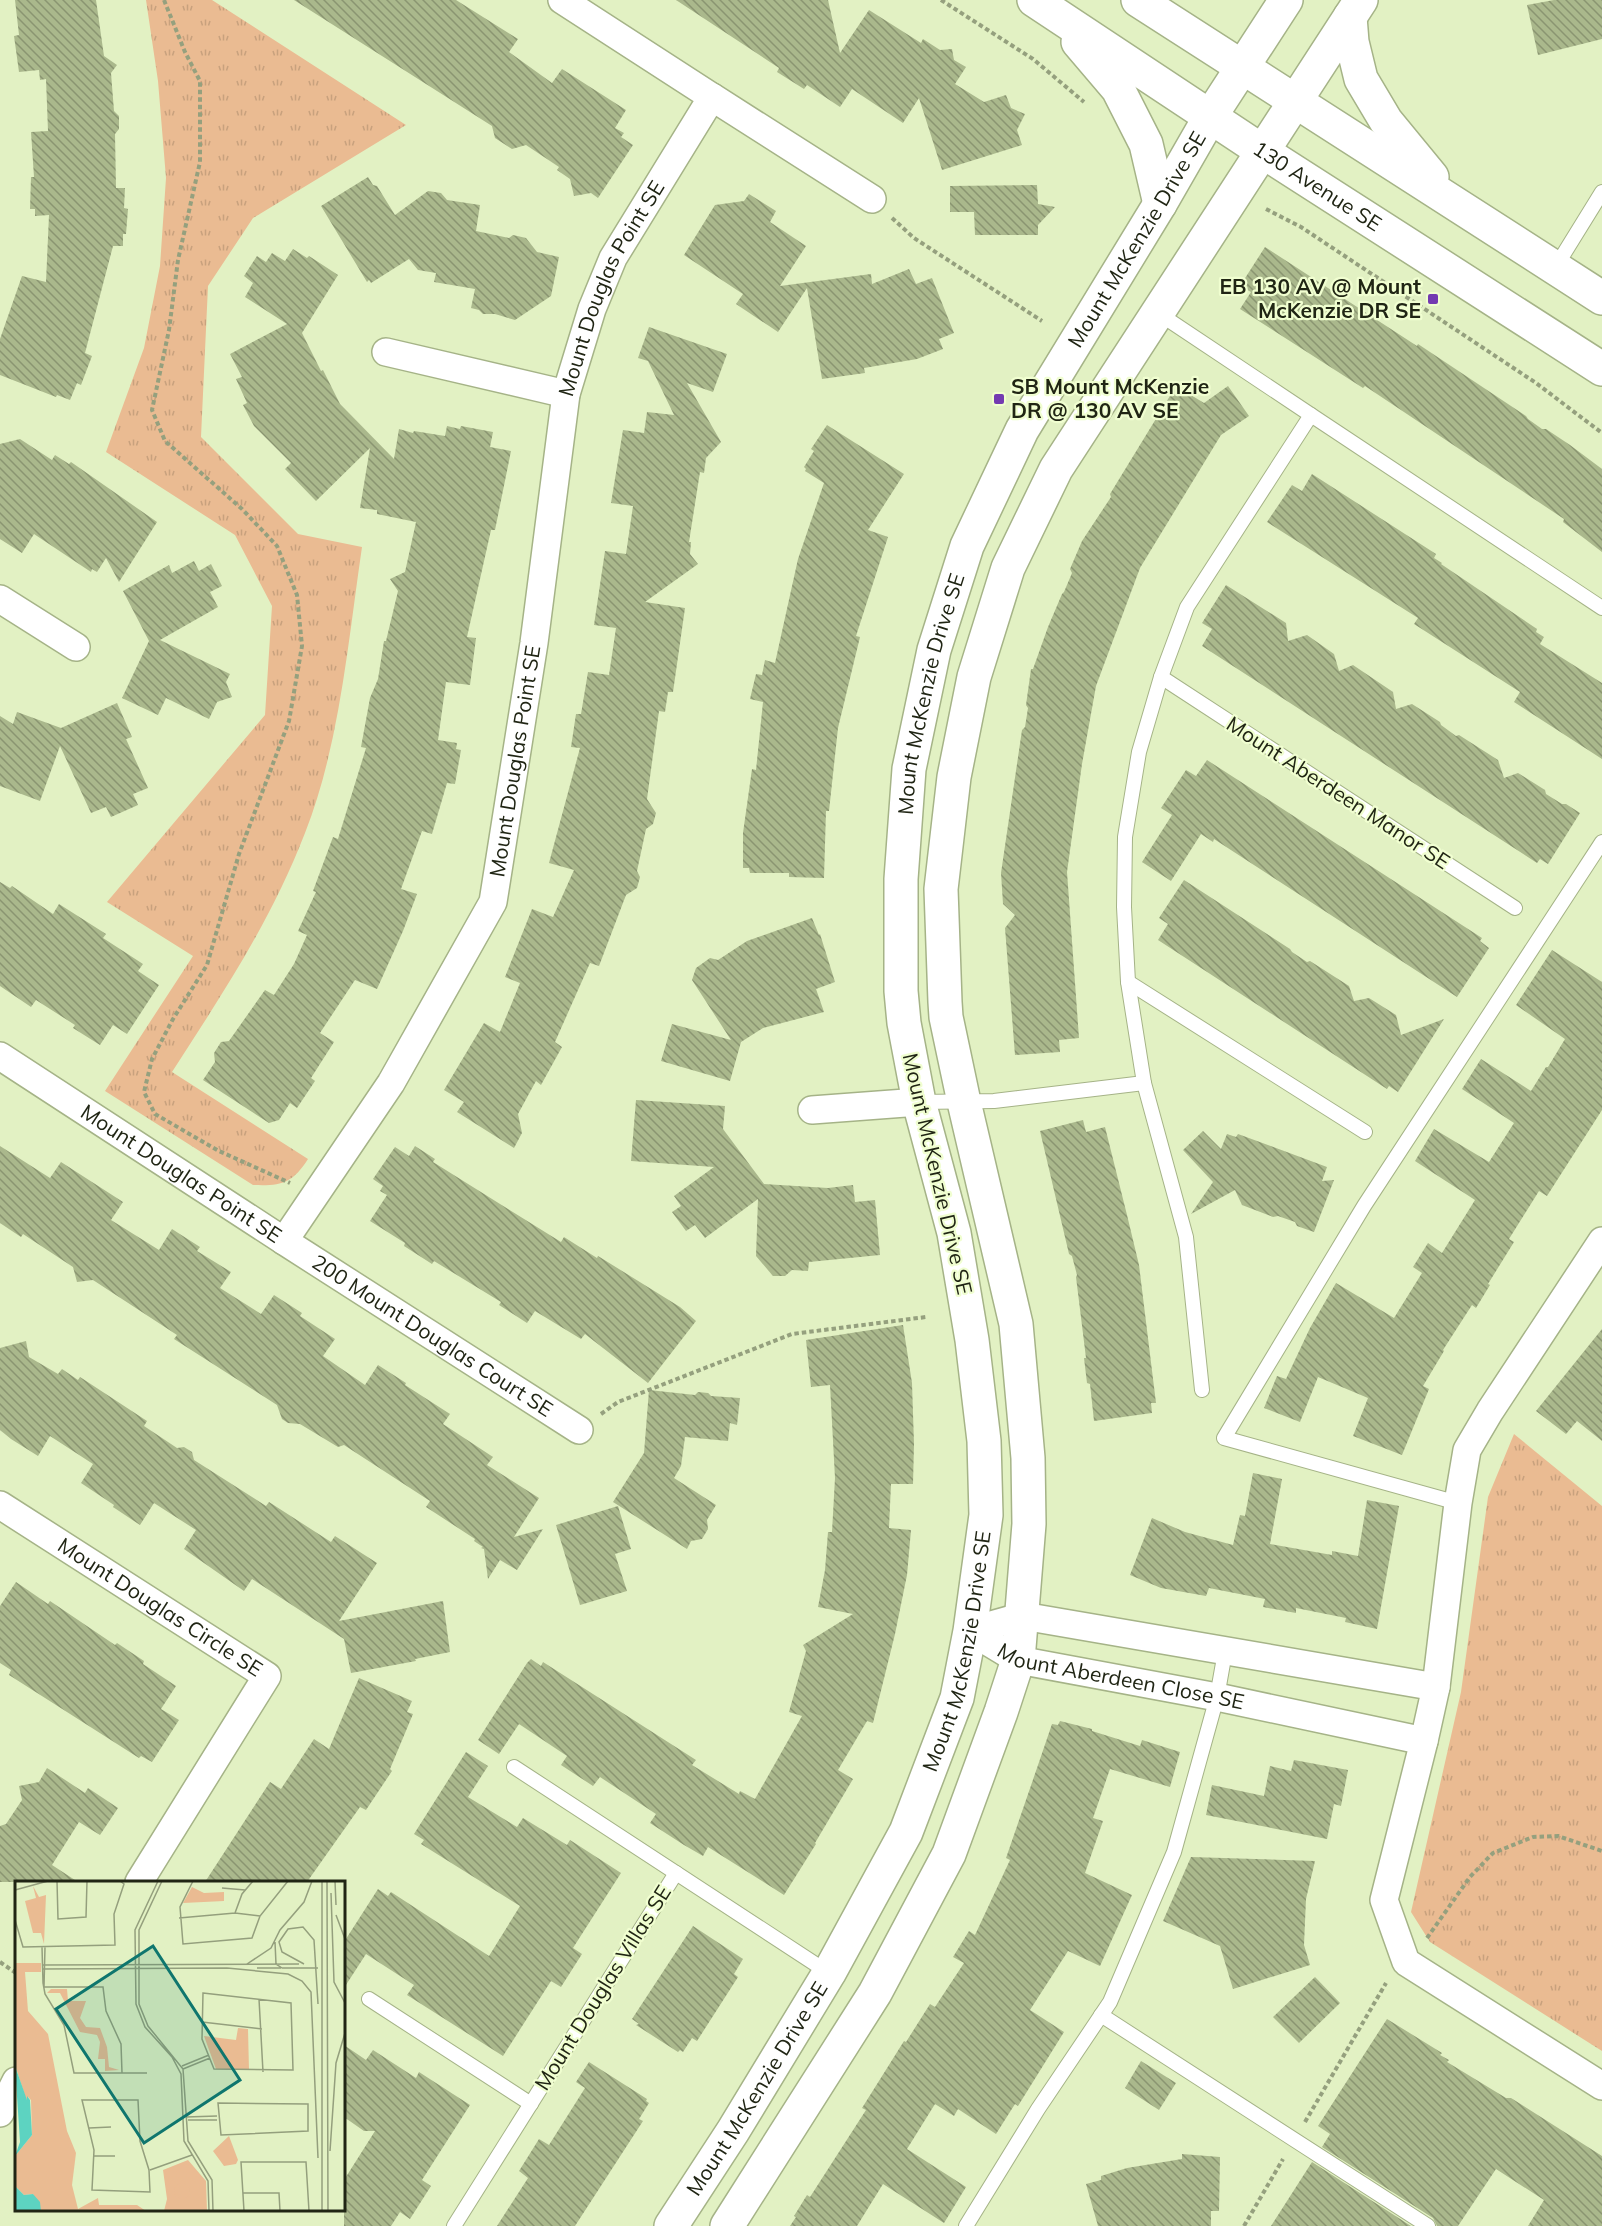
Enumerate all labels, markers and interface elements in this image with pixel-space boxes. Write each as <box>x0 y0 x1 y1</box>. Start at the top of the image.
street label: Mount McKenzie Drive SE <box>1062 127 1211 352</box>
street label: 130 Avenue SE <box>1249 135 1387 236</box>
street label: Mount Douglas Point SE <box>552 176 669 399</box>
place label: EB 130 AV @ Mount McKenzie DR SE <box>1219 273 1421 323</box>
marker: EB 130 AV @ Mount McKenzie DR SE <box>1426 292 1440 306</box>
place label: SB Mount McKenzie DR @ 130 AV SE <box>1011 373 1209 423</box>
marker: SB Mount McKenzie DR @ 130 AV SE <box>992 392 1006 406</box>
street label: Mount McKenzie Drive SE <box>892 570 970 816</box>
street label: Mount Douglas Point SE <box>483 643 545 879</box>
street label: Mount Aberdeen Manor SE <box>1222 710 1455 874</box>
street label: Mount McKenzie Drive SE <box>898 1051 978 1297</box>
street label: Mount Douglas Point SE <box>76 1098 287 1248</box>
street label: 200 Mount Douglas Court SE <box>307 1248 558 1422</box>
street label: Mount McKenzie Drive SE <box>916 1529 996 1775</box>
street label: Mount Douglas Circle SE <box>53 1532 268 1682</box>
street label: Mount Aberdeen Close SE <box>993 1637 1247 1714</box>
street label: Mount Douglas Villas SE <box>528 1880 676 2095</box>
inset map <box>15 1881 345 2211</box>
street label: Mount McKenzie Drive SE <box>680 1977 833 2200</box>

